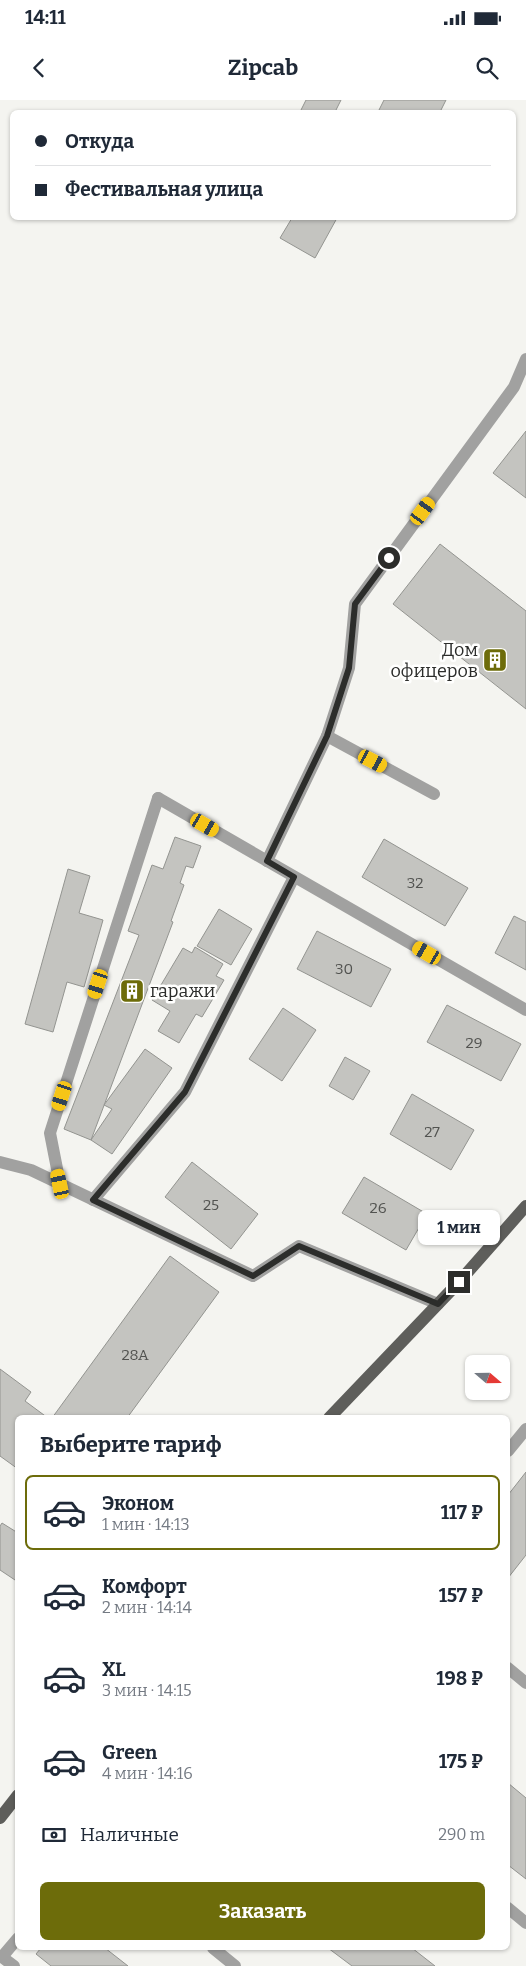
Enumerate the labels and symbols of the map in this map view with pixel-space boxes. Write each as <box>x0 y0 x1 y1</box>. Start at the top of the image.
car <box>408 494 437 528</box>
route start <box>378 547 400 569</box>
place label: Дом офицеров <box>390 639 478 682</box>
building icon: Дом офицеров <box>482 647 508 673</box>
car <box>356 747 389 775</box>
car <box>188 811 221 839</box>
house number: 32 <box>407 874 423 892</box>
car <box>410 939 443 967</box>
house number: 30 <box>335 960 353 978</box>
car <box>86 967 109 1001</box>
building icon: гаражи <box>119 978 145 1004</box>
place label: гаражи <box>150 980 215 1002</box>
house number: 29 <box>466 1034 482 1052</box>
car <box>50 1079 73 1113</box>
house number: 27 <box>424 1123 440 1141</box>
car <box>49 1168 70 1200</box>
house number: 25 <box>203 1196 219 1214</box>
house number: 26 <box>370 1199 387 1217</box>
callout: 1 мин <box>418 1210 500 1244</box>
route end <box>448 1271 470 1293</box>
house number: 28А <box>121 1346 149 1364</box>
north arrow <box>465 1355 510 1400</box>

